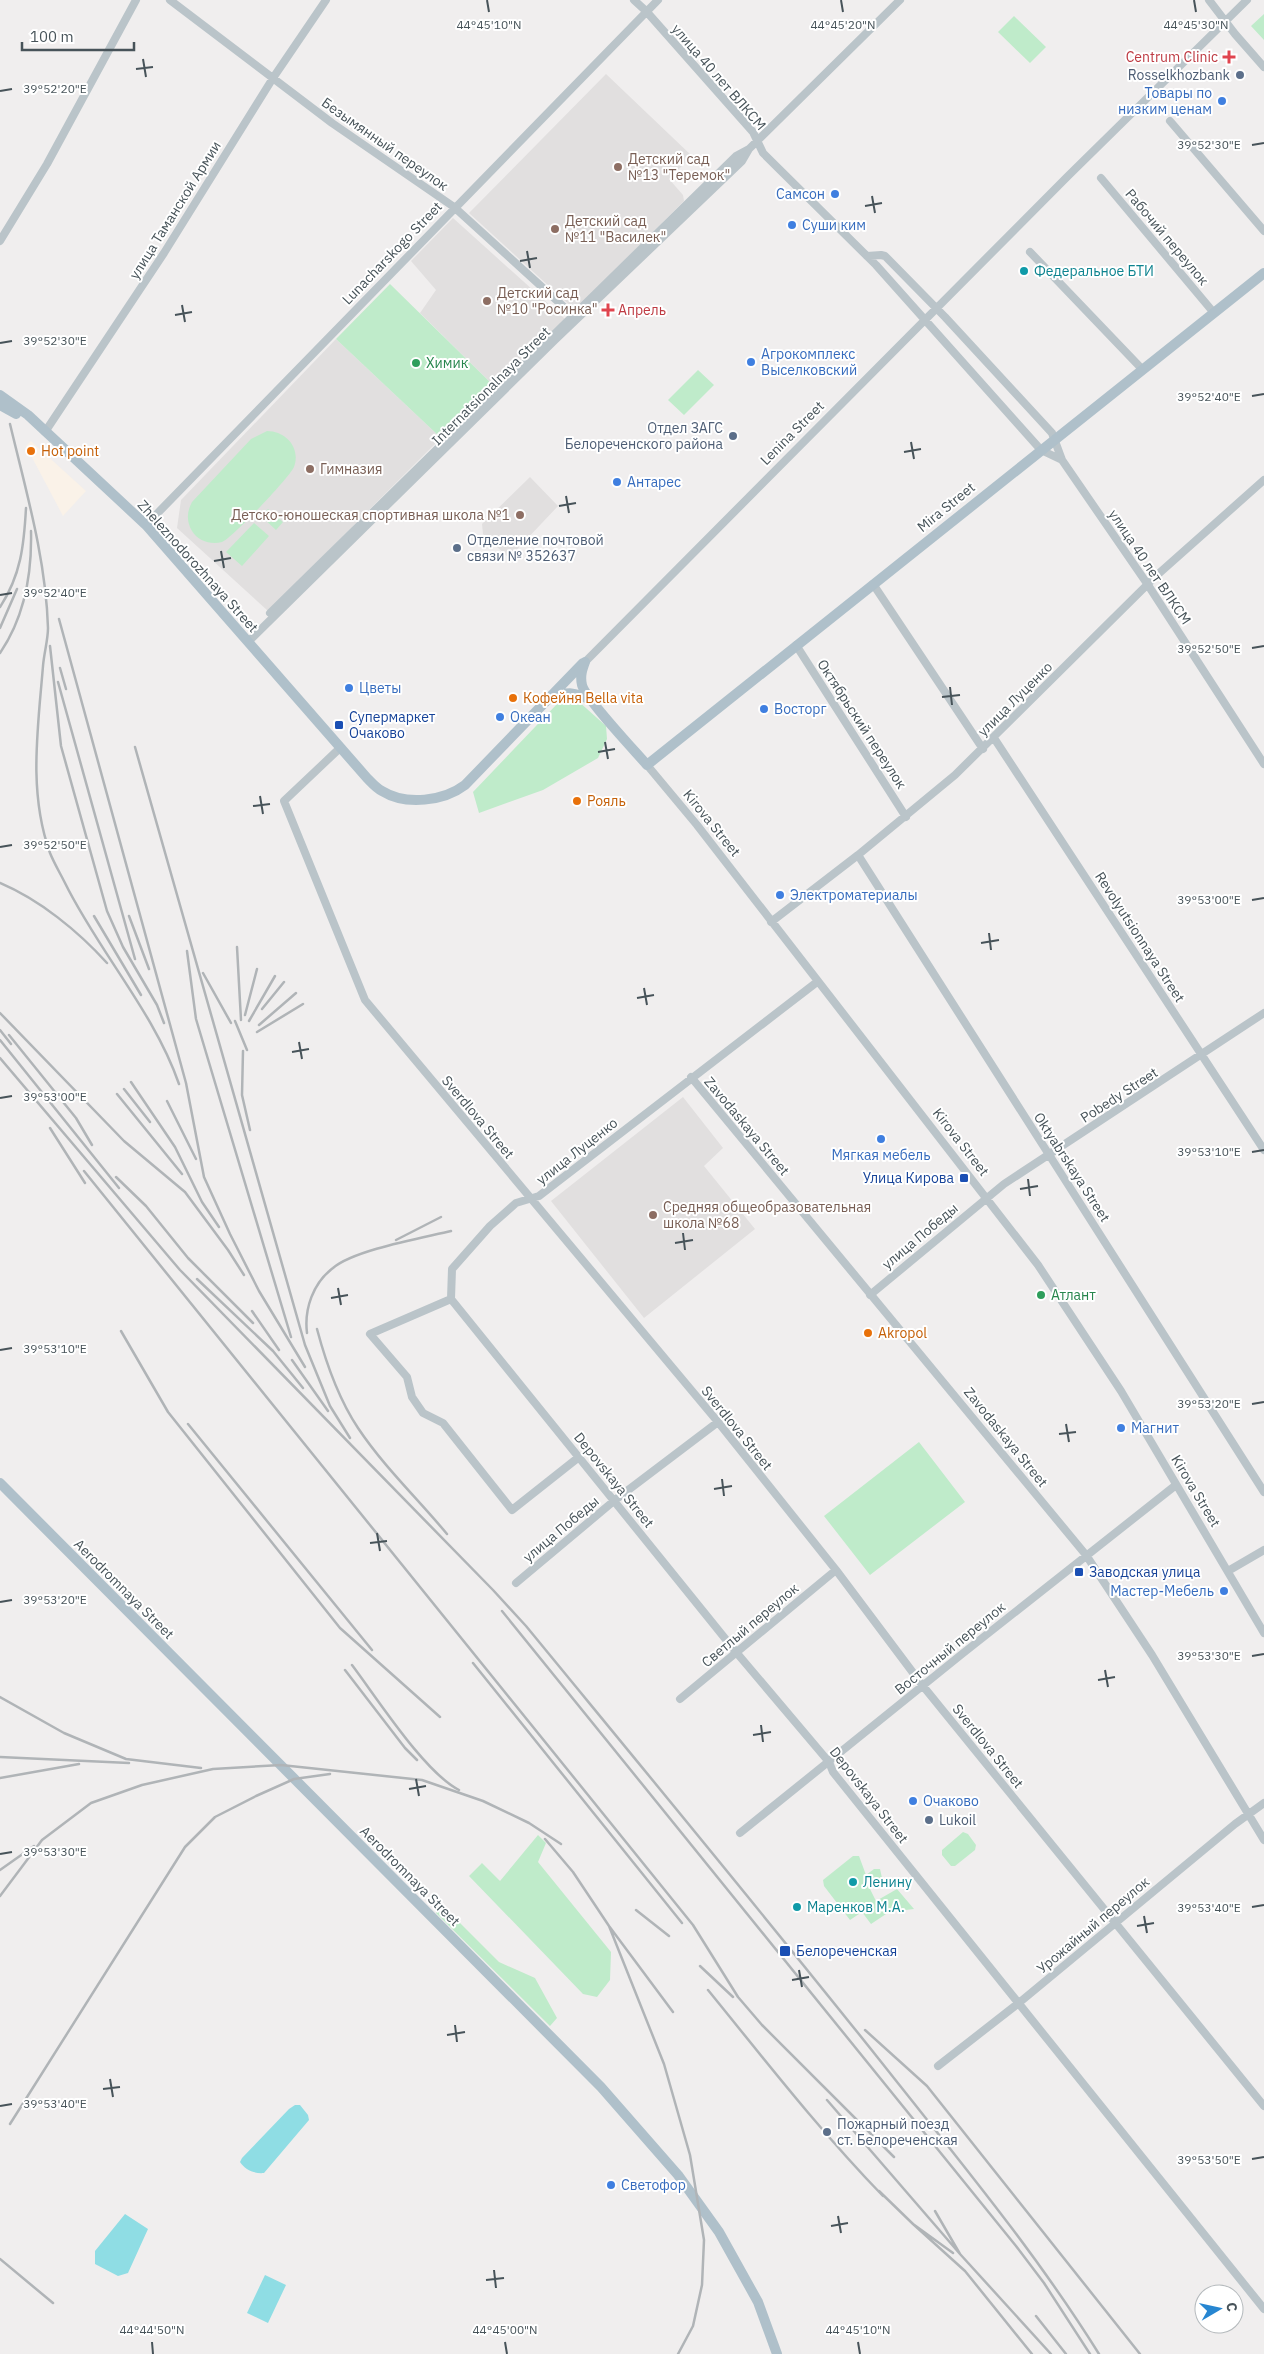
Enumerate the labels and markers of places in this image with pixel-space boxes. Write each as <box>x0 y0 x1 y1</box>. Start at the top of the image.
place label: Centrum Clinic <box>1126 48 1218 66</box>
marker: Centrum Clinic <box>1222 50 1236 64</box>
place label: Rosselkhozbank <box>1128 66 1231 84</box>
marker: Rosselkhozbank <box>1234 69 1246 81</box>
place label: Товары по низким ценам <box>1118 84 1212 118</box>
marker: Товары по низким ценам <box>1216 95 1228 107</box>
place label: Детский сад №13 "Теремок" <box>628 150 730 184</box>
marker: Детский сад №13 "Теремок" <box>612 161 624 173</box>
place label: Самсон <box>776 185 825 203</box>
marker: Самсон <box>829 188 841 200</box>
place label: Детский сад №11 "Василек" <box>565 212 666 246</box>
place label: Суши ким <box>802 216 866 234</box>
marker: Суши ким <box>786 219 798 231</box>
marker: Детский сад №11 "Василек" <box>549 223 561 235</box>
place label: Федеральное БТИ <box>1034 262 1154 280</box>
marker: Федеральное БТИ <box>1018 265 1030 277</box>
place label: Детский сад №10 "Росинка" <box>497 284 598 318</box>
marker: Детский сад №10 "Росинка" <box>481 295 493 307</box>
place label: Апрель <box>618 301 666 319</box>
marker: Апрель <box>602 304 614 316</box>
place label: Агрокомплекс Выселковский <box>761 345 857 379</box>
place label: Химик <box>426 354 469 372</box>
marker: Агрокомплекс Выселковский <box>745 356 757 368</box>
marker: Химик <box>410 357 422 369</box>
place label: Отдел ЗАГС Белореченского района <box>565 419 724 453</box>
marker: Отдел ЗАГС Белореченского района <box>727 430 739 442</box>
place label: Hot point <box>41 442 99 460</box>
marker: Hot point <box>25 445 37 457</box>
place label: Гимназия <box>320 460 383 478</box>
marker: Гимназия <box>304 463 316 475</box>
place label: Антарес <box>627 473 681 491</box>
marker: Антарес <box>611 476 623 488</box>
place label: Детско-юношеская спортивная школа №1 <box>231 506 510 524</box>
marker: Детско-юношеская спортивная школа №1 <box>514 509 526 521</box>
place label: Отделение почтовой связи № 352637 <box>467 531 604 565</box>
marker: Отделение почтовой связи № 352637 <box>451 542 463 554</box>
place label: Цветы <box>359 679 401 697</box>
marker: Цветы <box>343 682 355 694</box>
place label: Кофейня Bella vita <box>523 689 644 707</box>
marker: Кофейня Bella vita <box>507 692 519 704</box>
place label: Восторг <box>774 700 827 718</box>
marker: Восторг <box>758 703 770 715</box>
place label: Супермаркет Очаково <box>349 708 436 742</box>
place label: Океан <box>510 708 551 726</box>
marker: Океан <box>494 711 506 723</box>
marker: Супермаркет Очаково <box>333 719 345 731</box>
place label: Рояль <box>587 792 626 810</box>
marker: Рояль <box>571 795 583 807</box>
place label: Электроматериалы <box>790 886 918 904</box>
marker: Электроматериалы <box>774 889 786 901</box>
marker: Мягкая мебель <box>875 1133 887 1145</box>
place label: Мягкая мебель <box>831 1146 931 1164</box>
place label: Улица Кирова <box>863 1169 955 1187</box>
marker: Улица Кирова <box>958 1172 970 1184</box>
place label: Средняя общеобразовательная школа №68 <box>663 1198 871 1232</box>
marker: Средняя общеобразовательная школа №68 <box>647 1209 659 1221</box>
place label: Атлант <box>1051 1286 1096 1304</box>
marker: Атлант <box>1035 1289 1047 1301</box>
place label: Akropol <box>878 1324 927 1342</box>
marker: Akropol <box>862 1327 874 1339</box>
place label: Магнит <box>1131 1419 1179 1437</box>
marker: Магнит <box>1115 1422 1127 1434</box>
place label: Заводская улица <box>1089 1563 1201 1581</box>
marker: Заводская улица <box>1073 1566 1085 1578</box>
place label: Мастер-Мебель <box>1110 1582 1214 1600</box>
marker: Мастер-Мебель <box>1218 1585 1230 1597</box>
place label: Очаково <box>923 1792 979 1810</box>
marker: Очаково <box>907 1795 919 1807</box>
place label: Lukoil <box>939 1811 976 1829</box>
marker: Lukoil <box>923 1814 935 1826</box>
place label: Ленину <box>863 1873 912 1891</box>
marker: Ленину <box>847 1876 859 1888</box>
place label: Маренков М.А. <box>807 1898 905 1916</box>
marker: Маренков М.А. <box>791 1901 803 1913</box>
place label: Белореченская <box>796 1942 897 1960</box>
marker: Белореченская <box>778 1944 792 1958</box>
place label: Пожарный поезд ст. Белореченская <box>837 2115 958 2149</box>
marker: Пожарный поезд ст. Белореченская <box>821 2126 833 2138</box>
place label: Светофор <box>621 2176 686 2194</box>
marker: Светофор <box>605 2179 617 2191</box>

